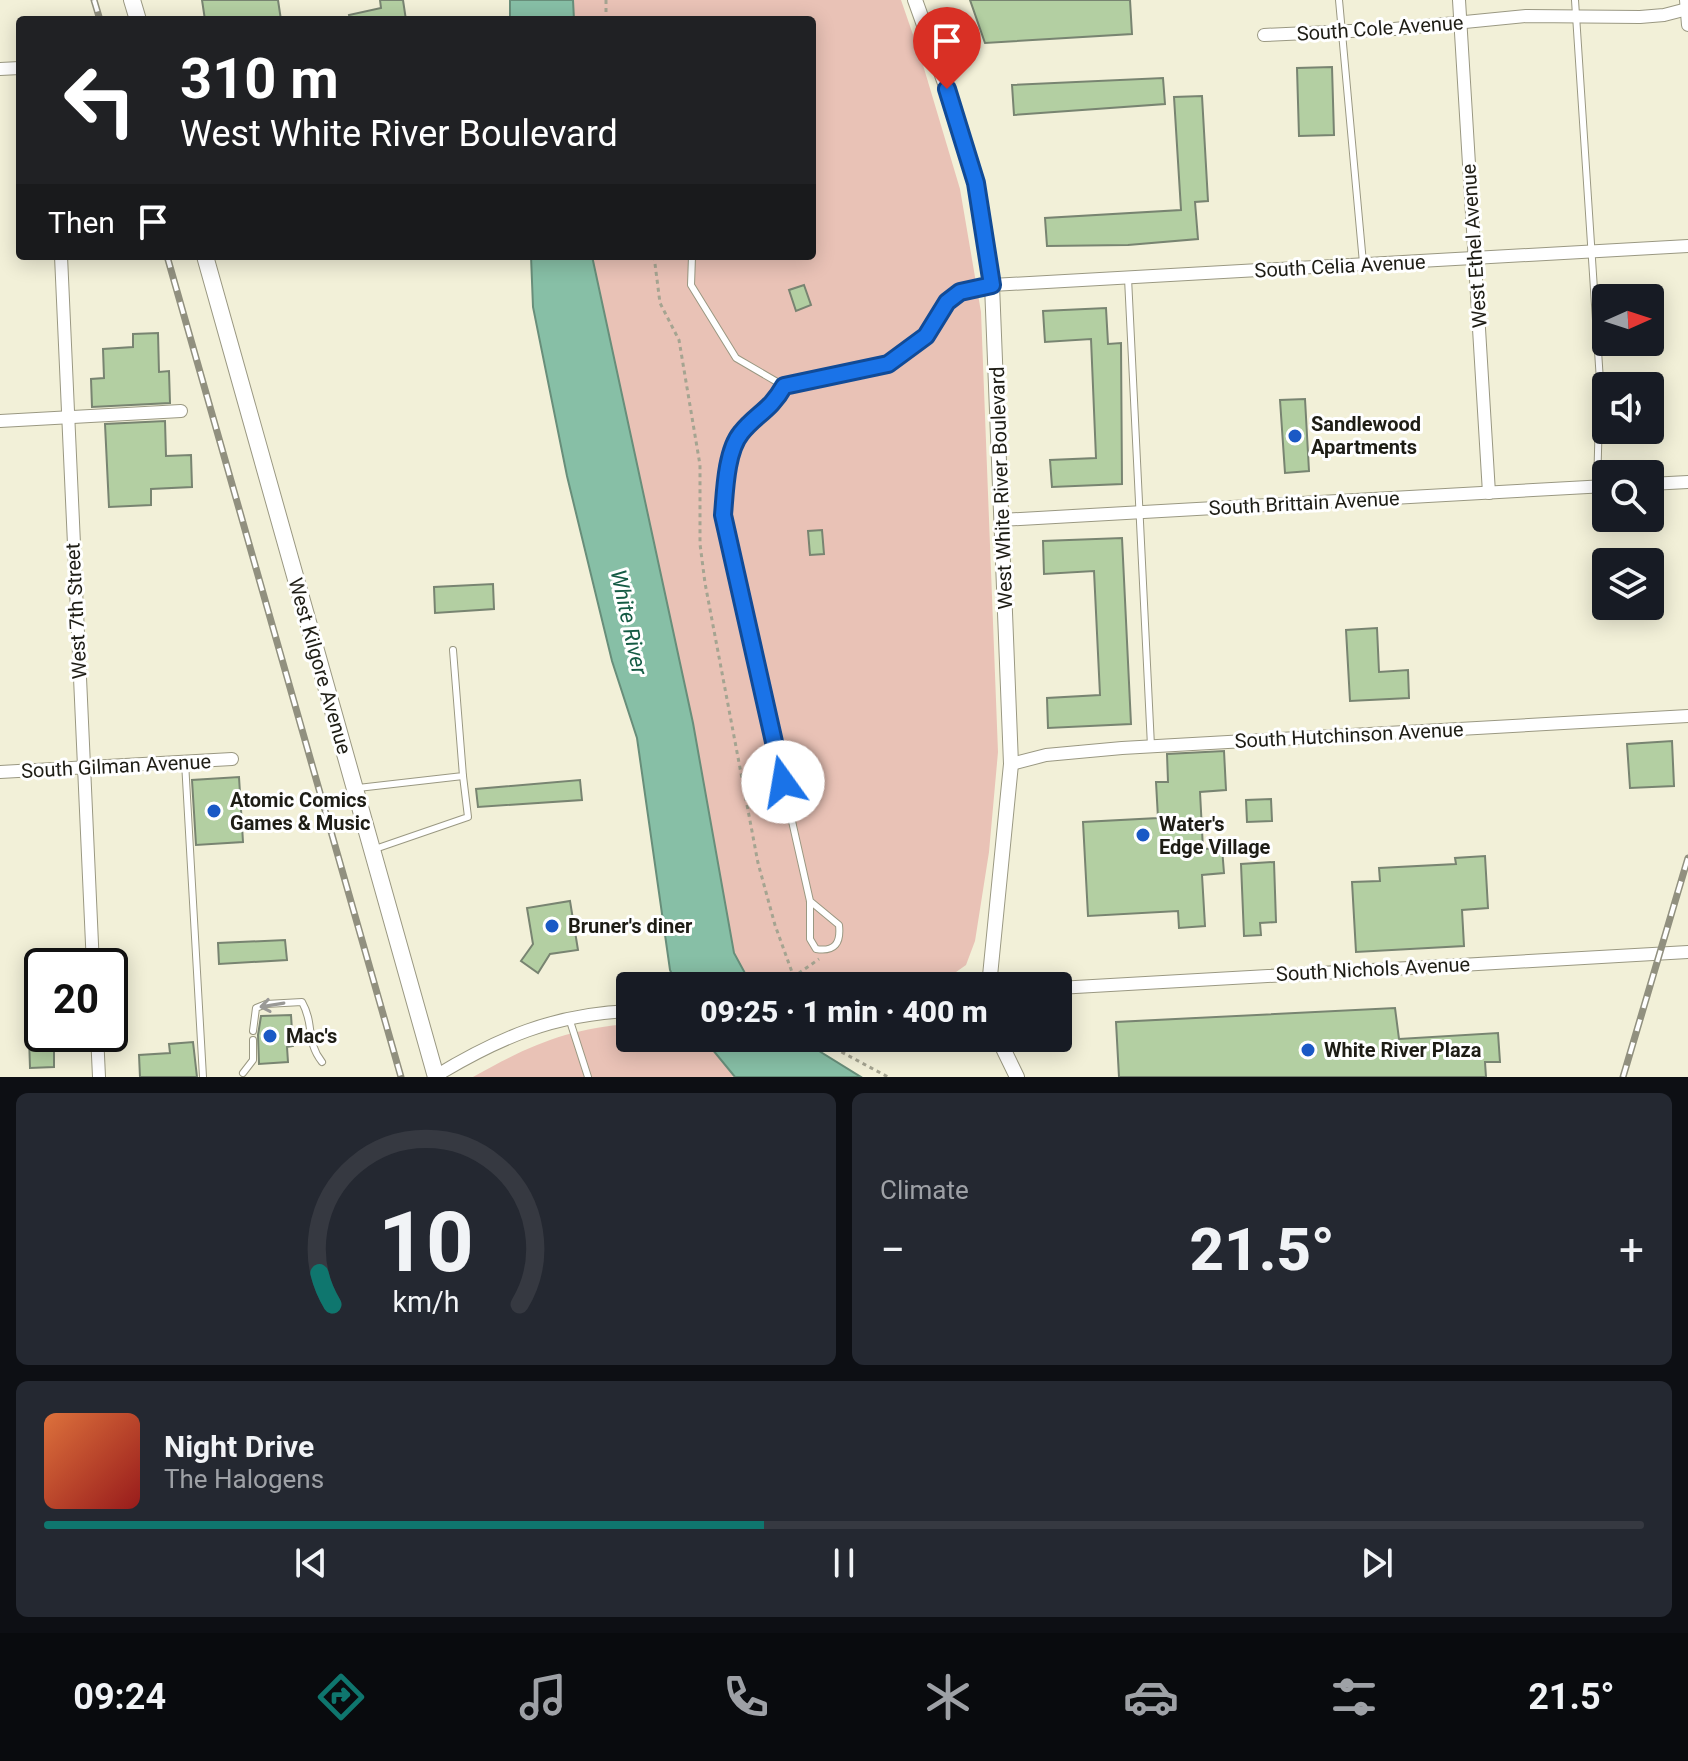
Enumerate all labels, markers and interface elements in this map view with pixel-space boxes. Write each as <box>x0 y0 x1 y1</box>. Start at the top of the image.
pin <box>913 7 981 89</box>
street label: South Cole Avenue <box>1296 10 1464 46</box>
icon: arrive <box>925 19 969 63</box>
text: 310 m <box>180 46 339 112</box>
icon: left <box>48 48 152 152</box>
text: West White River Boulevard <box>180 113 618 155</box>
street label: West Ethel Avenue <box>1456 163 1492 329</box>
icon: arrive <box>131 200 175 244</box>
text: Then <box>48 205 115 240</box>
street label: South Celia Avenue <box>1254 250 1426 282</box>
north arrow <box>1592 284 1664 356</box>
map controls <box>1592 284 1664 620</box>
street label: West White River Boulevard <box>985 366 1017 610</box>
button: sound <box>1592 372 1664 444</box>
place label: Sandlewood Apartments <box>1311 412 1421 459</box>
marker: Sandlewood Apartments <box>1286 427 1304 445</box>
button: search <box>1592 460 1664 532</box>
street label: South Brittain Avenue <box>1208 486 1400 520</box>
street label: West 7th Street <box>60 542 92 680</box>
button: layers <box>1592 548 1664 620</box>
water label: White River <box>606 567 652 678</box>
street label: West Kilgore Avenue <box>283 575 357 757</box>
street label: South Hutchinson Avenue <box>1234 717 1464 753</box>
position arrow <box>741 740 825 824</box>
street label: South Gilman Avenue <box>21 749 211 783</box>
place label: Atomic Comics Games & Music <box>230 788 371 835</box>
marker: Atomic Comics Games & Music <box>205 802 223 820</box>
place label: Water's Edge Village <box>1159 812 1271 859</box>
marker: Water's Edge Village <box>1134 826 1152 844</box>
place label: Bruner's diner <box>568 914 693 938</box>
marker: Bruner's diner <box>543 917 561 935</box>
speed limit sign: 20 <box>24 948 128 1052</box>
street label: South Nichols Avenue <box>1275 952 1471 986</box>
text: 09:25 · 1 min · 400 m <box>700 994 988 1029</box>
one-way arrow <box>259 998 285 1013</box>
place label: Mac's <box>286 1024 337 1048</box>
marker: Mac's <box>261 1027 279 1045</box>
place label: White River Plaza <box>1324 1038 1482 1062</box>
marker: White River Plaza <box>1299 1041 1317 1059</box>
text: Climate <box>880 1175 969 1205</box>
text: 10 <box>378 1194 474 1291</box>
text: 21.5° <box>1190 1214 1335 1285</box>
text: − <box>880 1224 905 1276</box>
text: + <box>1619 1224 1644 1276</box>
text: km/h <box>392 1285 460 1319</box>
text: Night Drive <box>164 1429 314 1464</box>
text: The Halogens <box>164 1464 324 1494</box>
icon: previous <box>289 1541 333 1585</box>
icon: pause <box>822 1541 866 1585</box>
icon: next <box>1355 1541 1399 1585</box>
icon: directions <box>313 1669 369 1725</box>
icon: music <box>515 1669 571 1725</box>
icon: phone <box>718 1669 774 1725</box>
icon: climate <box>920 1669 976 1725</box>
icon: car <box>1123 1669 1179 1725</box>
icon: filters <box>1326 1669 1382 1725</box>
text: 09:24 <box>73 1676 166 1718</box>
text: 21.5° <box>1528 1676 1615 1718</box>

